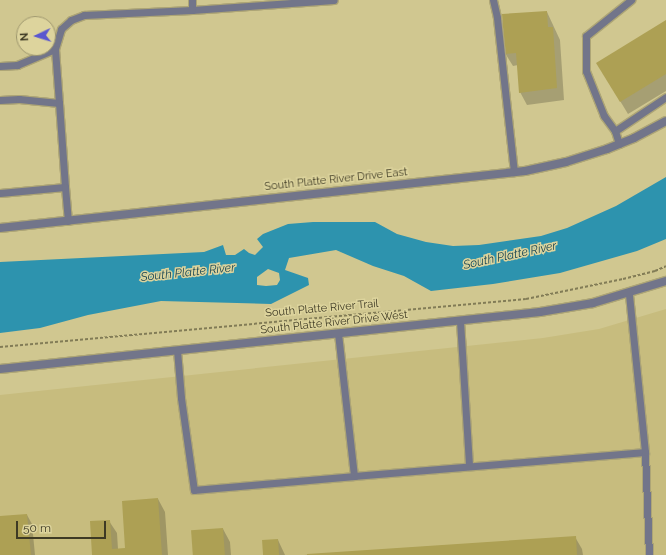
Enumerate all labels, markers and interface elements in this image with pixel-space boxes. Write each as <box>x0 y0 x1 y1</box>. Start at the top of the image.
north arrow <box>16 16 56 56</box>
text: N <box>18 32 31 41</box>
street label: South Platte River Drive East <box>264 166 408 194</box>
water label: South Platte River <box>462 239 558 273</box>
water label: South Platte River <box>140 261 236 285</box>
street label: South Platte River Trail <box>265 297 379 321</box>
street label: South Platte River Drive West <box>259 309 409 337</box>
scale bar <box>18 513 108 539</box>
text: 50 m <box>23 521 51 535</box>

